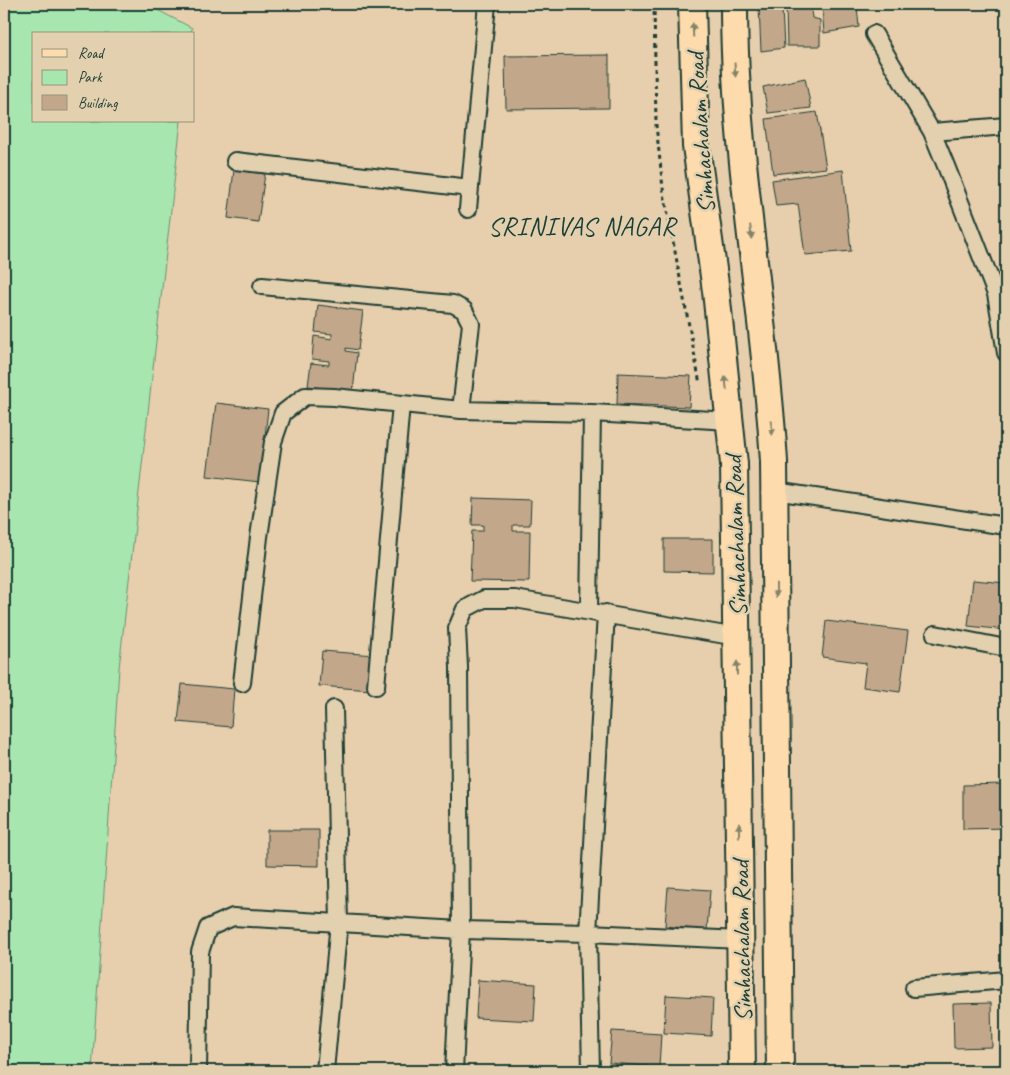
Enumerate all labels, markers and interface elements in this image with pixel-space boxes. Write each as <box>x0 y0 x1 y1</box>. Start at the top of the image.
one-way arrow <box>689 22 697 38</box>
legend <box>32 32 195 122</box>
text: Road <box>78 44 105 63</box>
street label: Simhachalam Road <box>679 47 723 214</box>
one-way arrow <box>731 62 739 78</box>
text: Park <box>78 68 103 87</box>
text: Building <box>78 94 118 113</box>
district label: SRINIVAS NAGAR <box>488 210 678 243</box>
one-way arrow <box>747 224 755 240</box>
one-way arrow <box>722 375 730 391</box>
one-way arrow <box>769 420 777 436</box>
street label: Simhachalam Road <box>717 451 755 617</box>
one-way arrow <box>772 583 780 599</box>
one-way arrow <box>733 659 741 675</box>
one-way arrow <box>735 822 743 838</box>
street label: Simhachalam Road <box>725 856 759 1022</box>

